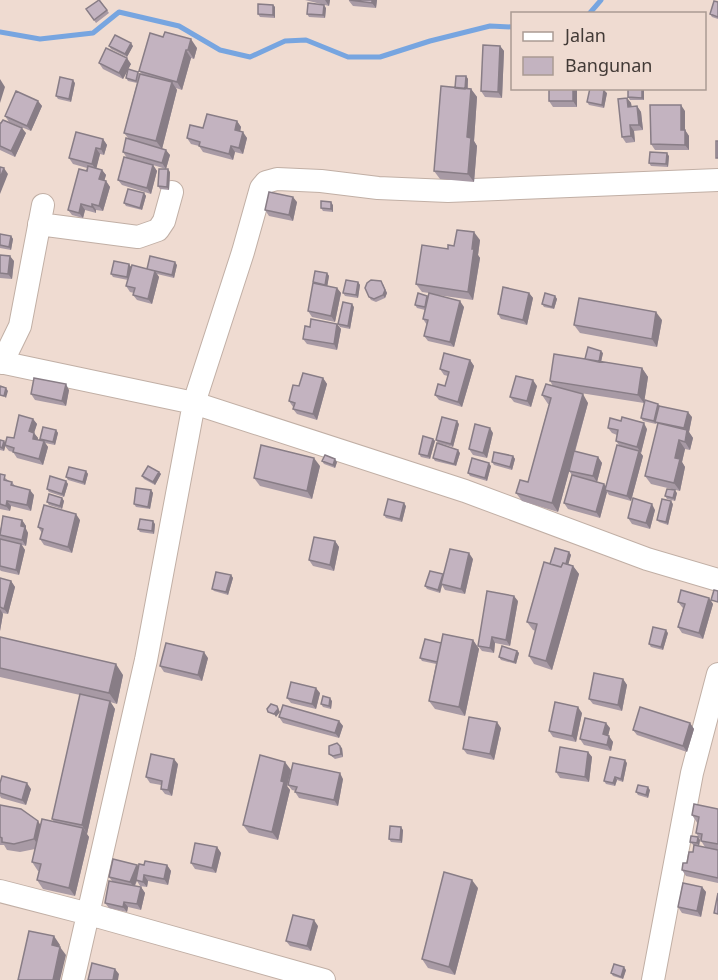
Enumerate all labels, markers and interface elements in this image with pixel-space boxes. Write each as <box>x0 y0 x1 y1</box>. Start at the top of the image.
legend <box>511 12 706 90</box>
text: Jalan <box>563 23 606 47</box>
text: Bangunan <box>565 53 652 77</box>

